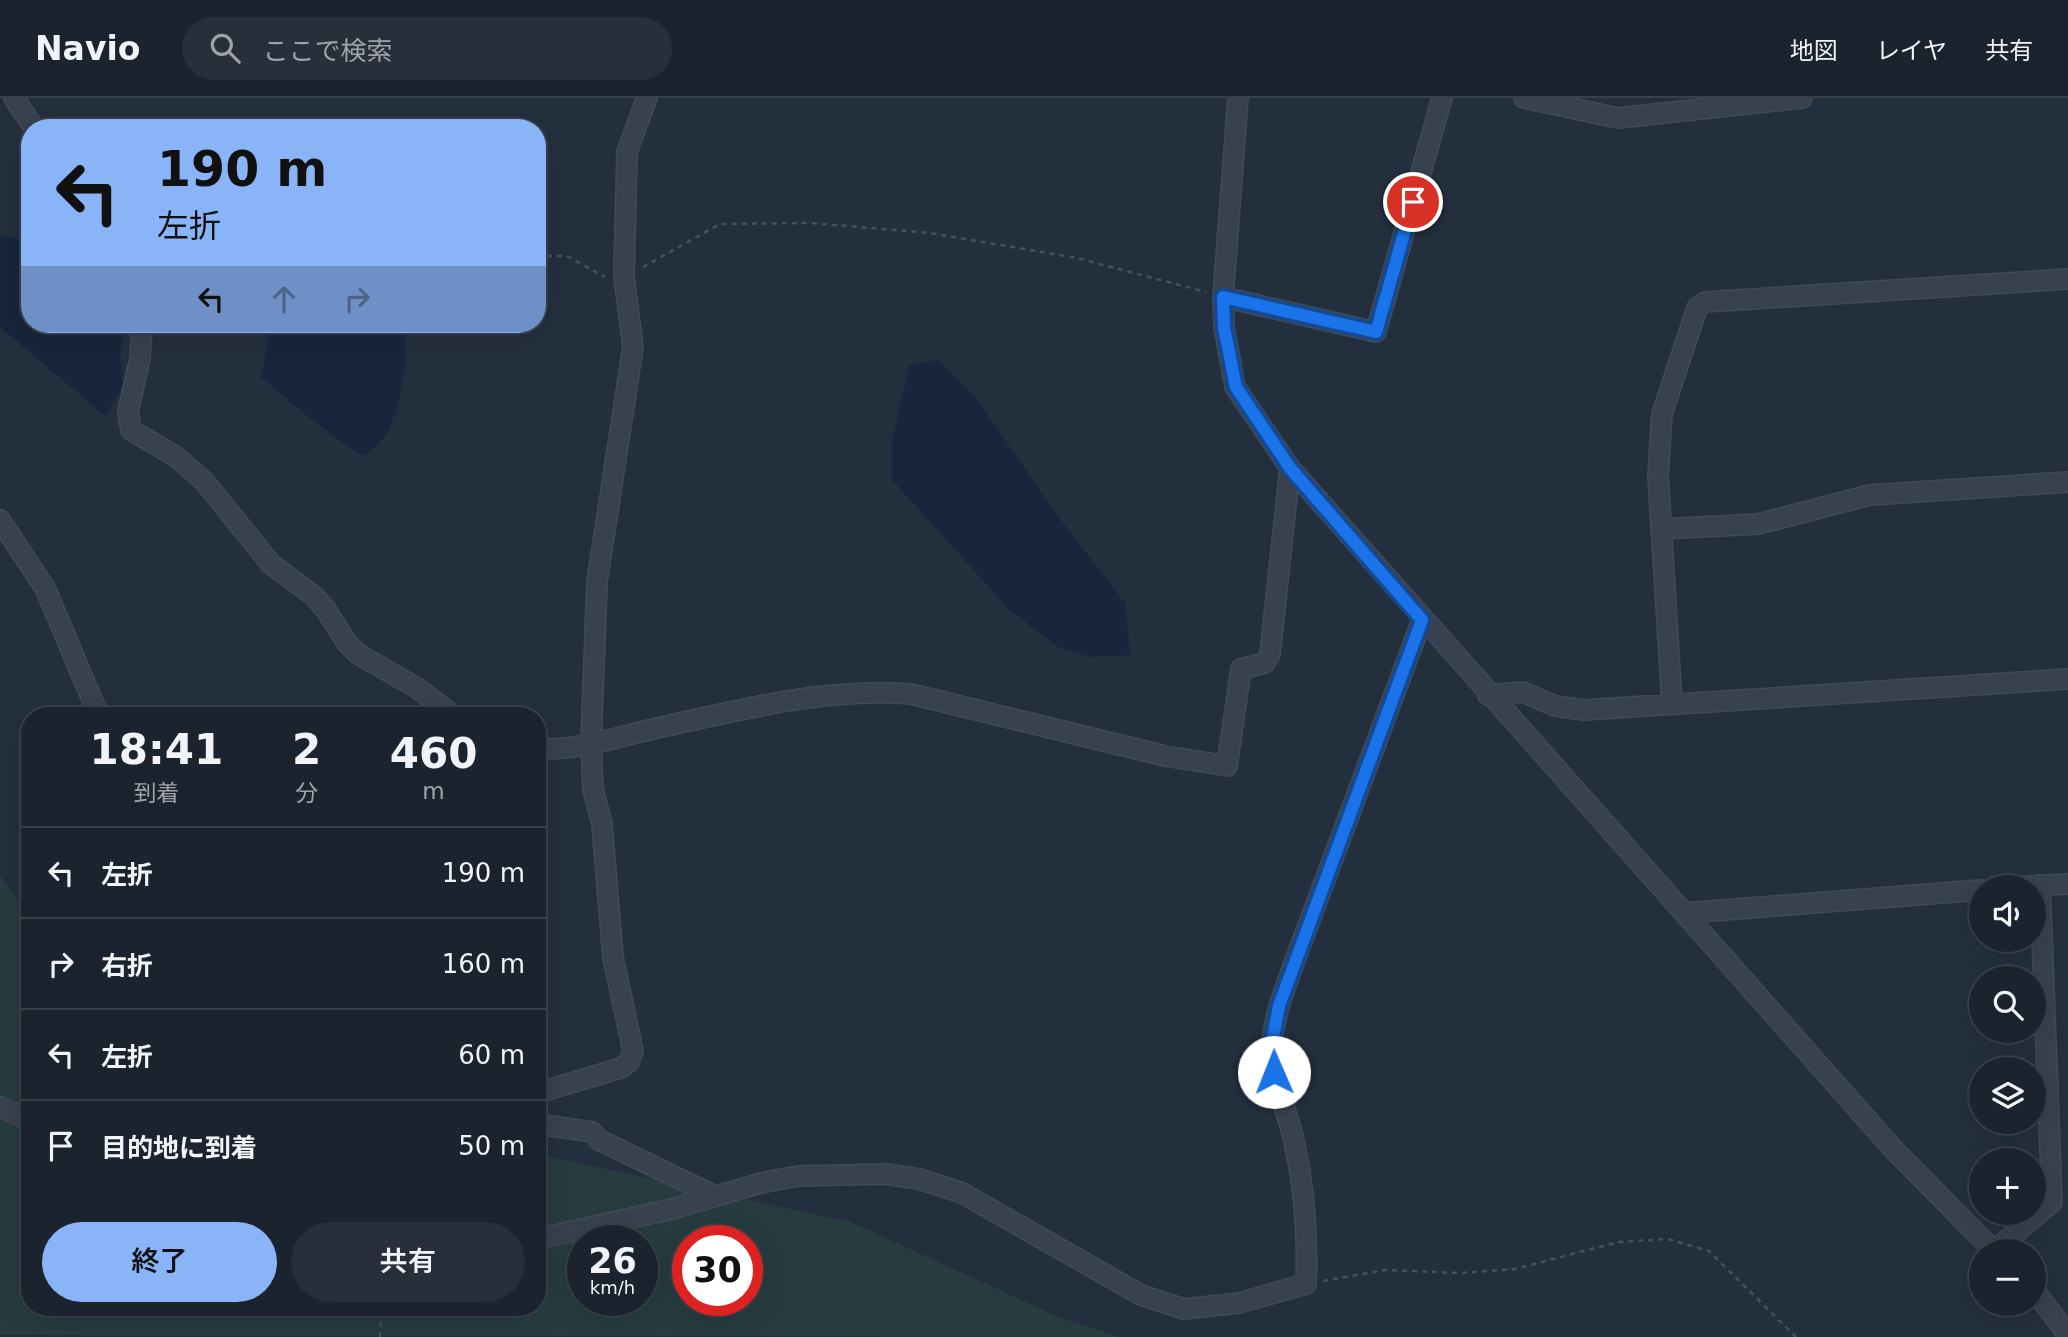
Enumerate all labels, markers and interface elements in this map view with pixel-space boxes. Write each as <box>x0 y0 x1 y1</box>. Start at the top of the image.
search box <box>182 17 672 80</box>
text: Navio <box>35 29 140 68</box>
icon: search <box>206 29 244 67</box>
text: ここで検索 <box>262 36 392 66</box>
text: 地図 <box>1790 37 1838 65</box>
text: レイヤ <box>1876 37 1947 65</box>
text: 共有 <box>1985 37 2033 65</box>
text: 190 m <box>157 141 327 198</box>
icon: left <box>42 147 133 238</box>
pin <box>1383 172 1443 232</box>
icon: arrive <box>1394 183 1432 221</box>
text: 左折 <box>157 207 221 245</box>
icon: left <box>192 280 230 318</box>
icon: ahead <box>265 280 303 318</box>
icon: right <box>338 280 376 318</box>
text: 18:41 <box>90 725 223 774</box>
text: 2 <box>292 725 321 774</box>
text: 460 <box>390 729 477 778</box>
text: m <box>422 778 445 804</box>
text: 到着 <box>133 780 179 806</box>
text: 分 <box>295 780 318 806</box>
icon: left <box>42 854 80 892</box>
text: 190 m <box>442 858 525 888</box>
text: 左折 <box>101 860 153 890</box>
map controls <box>1969 875 2046 1316</box>
button: sound <box>1969 875 2046 952</box>
icon: right <box>42 945 80 983</box>
text: 160 m <box>442 949 525 979</box>
text: 右折 <box>101 951 153 981</box>
button: search <box>1969 966 2046 1043</box>
position arrow <box>1237 1035 1311 1109</box>
icon: left <box>42 1036 80 1074</box>
text: 60 m <box>458 1040 525 1070</box>
text: 左折 <box>101 1042 153 1072</box>
button: layers <box>1969 1057 2046 1134</box>
icon: arrive <box>42 1127 80 1165</box>
text: 50 m <box>458 1131 525 1161</box>
text: 目的地に到着 <box>101 1133 257 1163</box>
button: + <box>1969 1148 2046 1225</box>
button: 終了 <box>42 1222 277 1302</box>
button: 共有 <box>291 1222 525 1302</box>
speed limit sign: 30 <box>672 1225 763 1316</box>
button: − <box>1969 1239 2046 1316</box>
text: 26 <box>588 1241 637 1281</box>
text: km/h <box>590 1277 635 1298</box>

